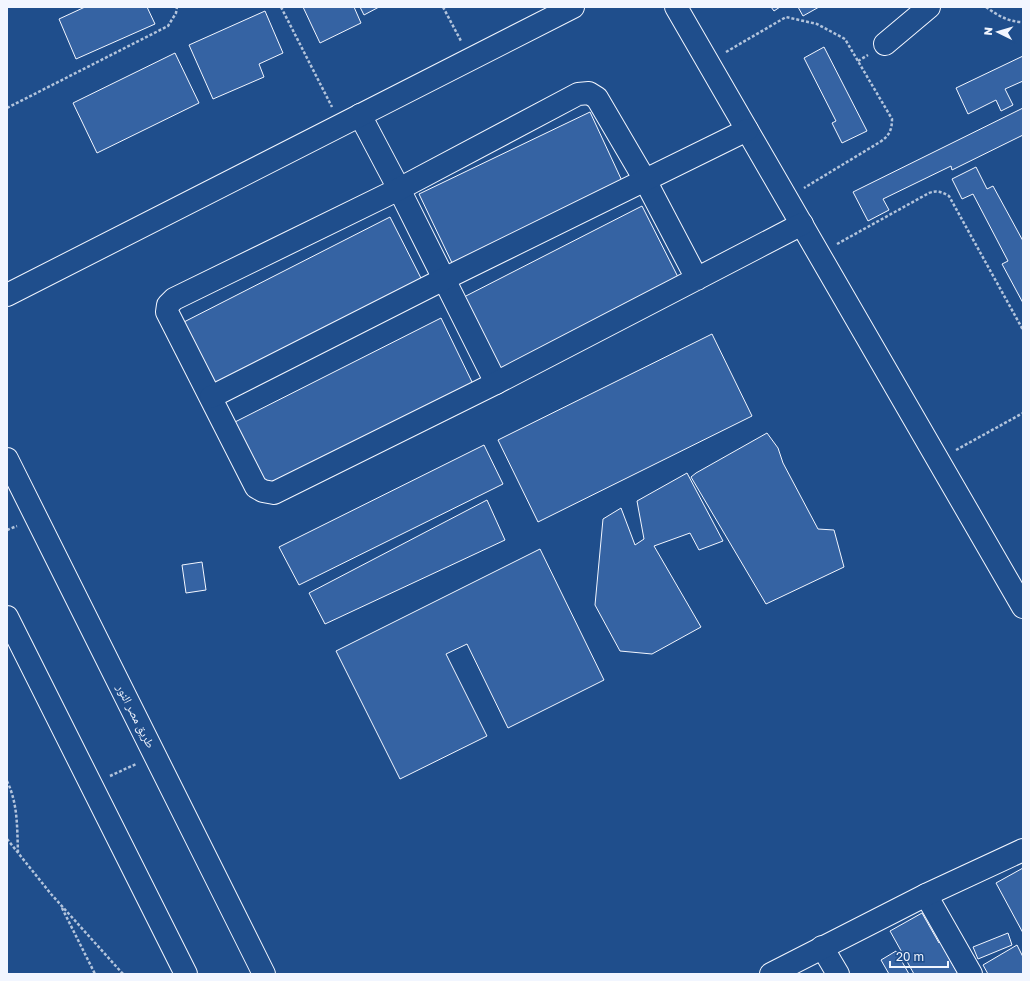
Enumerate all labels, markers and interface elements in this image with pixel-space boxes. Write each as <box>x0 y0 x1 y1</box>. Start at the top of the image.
north arrow <box>978 12 1018 52</box>
text: N <box>981 26 994 36</box>
street label: طريق مصر النور <box>113 681 158 750</box>
scale bar <box>890 943 948 969</box>
text: 20 m <box>896 949 924 964</box>

